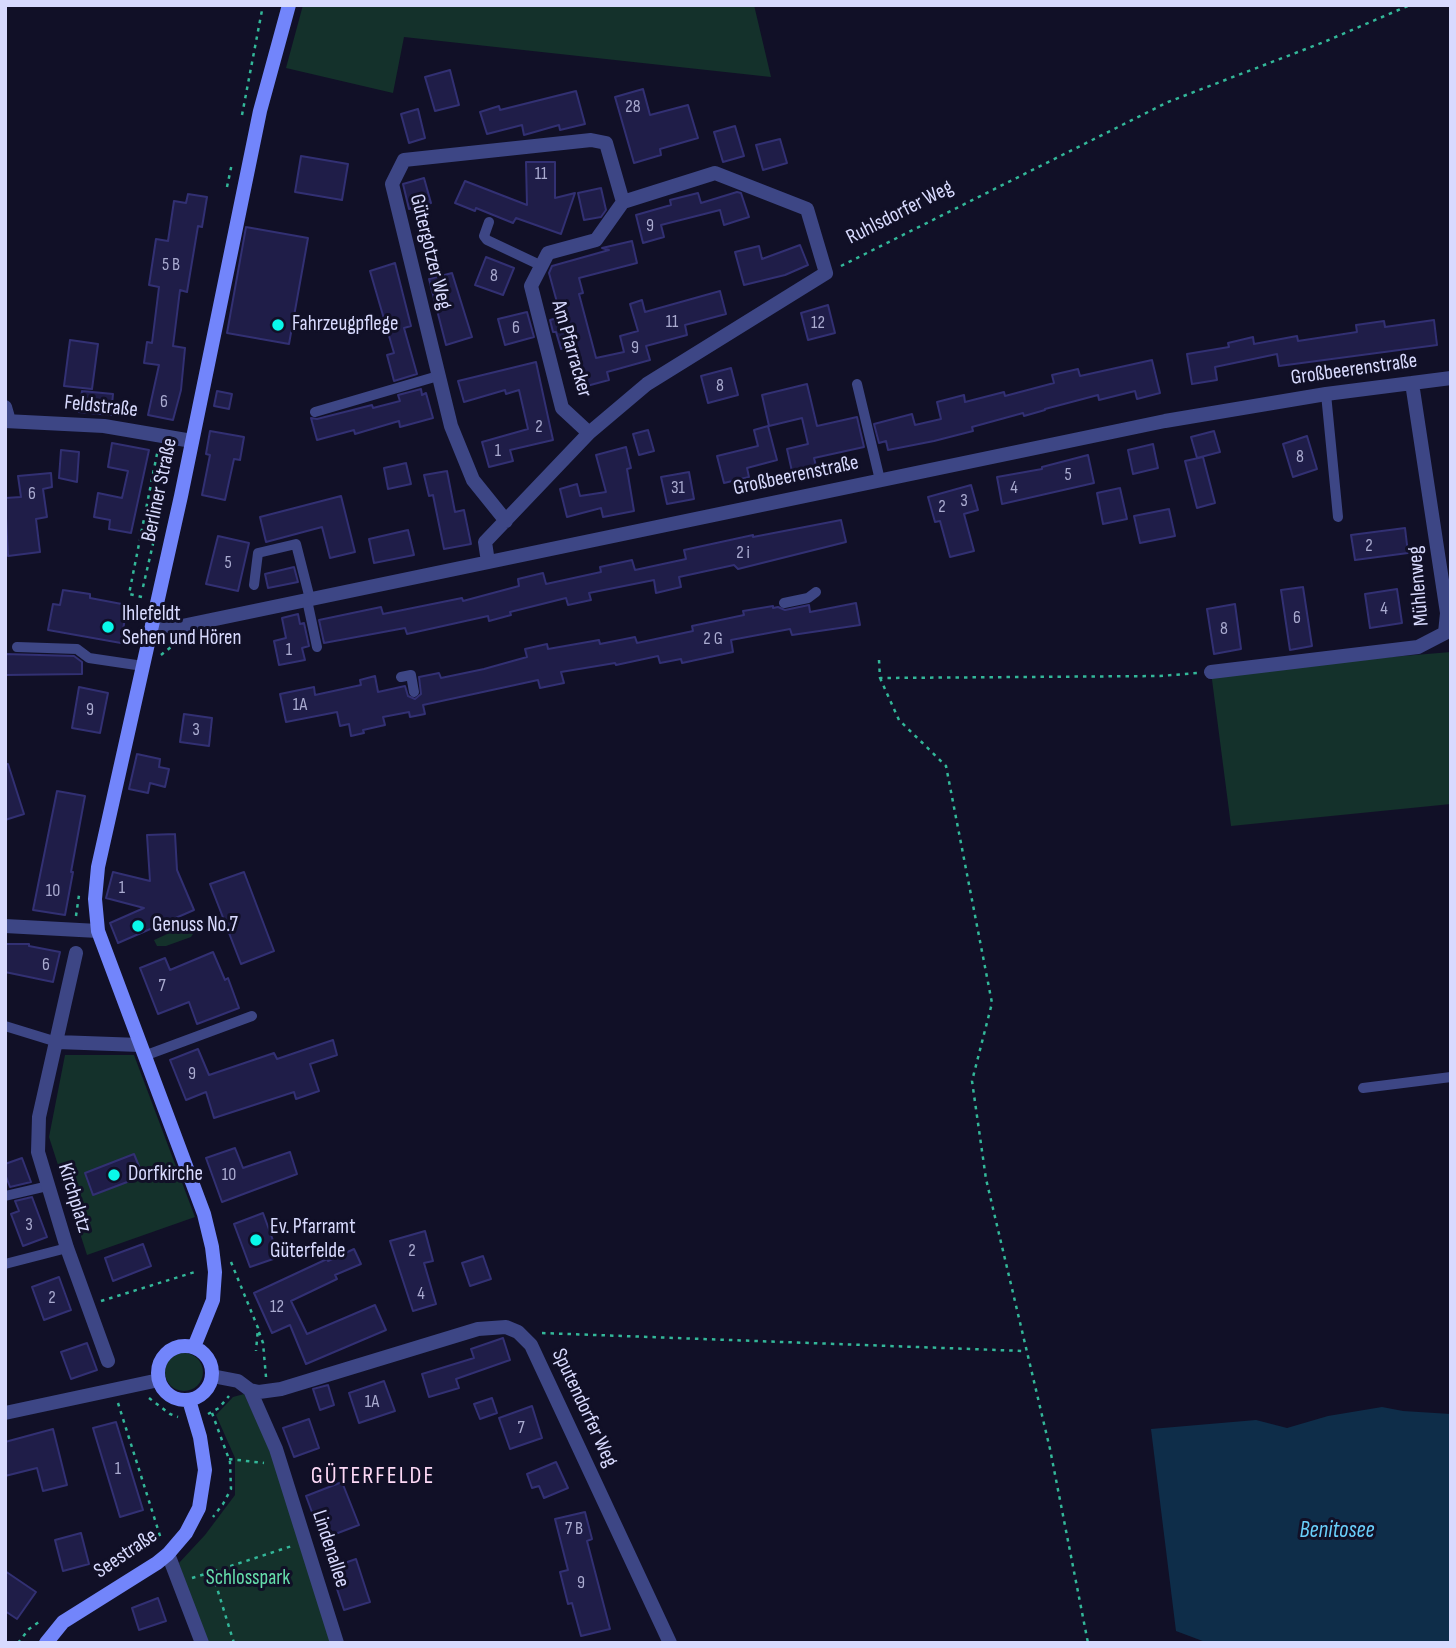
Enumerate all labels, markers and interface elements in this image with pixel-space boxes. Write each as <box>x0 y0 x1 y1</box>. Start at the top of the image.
house number: 28 <box>625 96 641 118</box>
house number: 11 <box>535 163 547 185</box>
street label: Ruhlsdorfer Weg <box>842 175 958 251</box>
street label: Gütergotzer Weg <box>403 192 457 312</box>
house number: 9 <box>646 215 654 237</box>
house number: 5 B <box>162 254 180 276</box>
house number: 8 <box>490 265 498 287</box>
street label: Am Pfarracker <box>545 298 597 400</box>
house number: 11 <box>666 311 678 333</box>
place label: Fahrzeugpflege <box>292 312 399 338</box>
house number: 12 <box>811 312 825 334</box>
marker: Fahrzeugpflege <box>270 317 286 333</box>
house number: 6 <box>512 317 520 339</box>
house number: 9 <box>631 337 639 359</box>
street label: Großbeerenstraße <box>1289 349 1419 391</box>
house number: 8 <box>716 375 724 397</box>
street label: Feldstraße <box>63 391 139 423</box>
house number: 6 <box>160 391 168 413</box>
house number: 2 <box>535 416 543 438</box>
street label: Berliner Straße <box>137 436 183 544</box>
house number: 1 <box>495 440 501 462</box>
house number: 8 <box>1296 446 1304 468</box>
street label: Großbeerenstraße <box>731 450 861 502</box>
house number: 5 <box>1064 464 1072 486</box>
house number: 31 <box>671 477 685 499</box>
house number: 4 <box>1010 477 1018 499</box>
house number: 6 <box>28 483 36 505</box>
house number: 3 <box>960 490 968 512</box>
house number: 2 <box>938 496 946 518</box>
house number: 2 <box>1365 535 1373 557</box>
house number: 2 i <box>736 542 750 564</box>
street label: Mühlenweg <box>1403 545 1435 627</box>
house number: 5 <box>224 552 232 574</box>
house number: 4 <box>1380 598 1388 620</box>
place label: Ihlefeldt Sehen und Hören <box>122 602 242 652</box>
house number: 6 <box>1293 607 1301 629</box>
house number: 8 <box>1220 618 1228 640</box>
marker: Ihlefeldt Sehen und Hören <box>100 619 116 635</box>
house number: 2 G <box>703 628 723 650</box>
house number: 1 <box>286 639 292 661</box>
house number: 1A <box>293 694 307 716</box>
house number: 9 <box>86 699 94 721</box>
house number: 3 <box>192 719 200 741</box>
house number: 1 <box>119 877 125 899</box>
house number: 10 <box>46 880 60 902</box>
place label: Genuss No.7 <box>152 913 238 939</box>
marker: Genuss No.7 <box>130 918 146 934</box>
house number: 6 <box>42 954 50 976</box>
house number: 7 <box>158 975 166 997</box>
house number: 9 <box>188 1063 196 1085</box>
street label: Kirchplatz <box>52 1160 96 1236</box>
place label: Dorfkirche <box>128 1162 203 1188</box>
house number: 10 <box>222 1164 236 1186</box>
marker: Dorfkirche <box>106 1167 122 1183</box>
house number: 3 <box>25 1214 33 1236</box>
place label: Ev. Pfarramt Güterfelde <box>270 1215 356 1265</box>
marker: Ev. Pfarramt Güterfelde <box>248 1232 264 1248</box>
house number: 2 <box>408 1240 416 1262</box>
house number: 4 <box>417 1283 425 1305</box>
house number: 2 <box>48 1287 56 1309</box>
house number: 12 <box>270 1296 284 1318</box>
street label: Sputendorfer Weg <box>546 1345 622 1471</box>
house number: 1A <box>365 1391 379 1413</box>
house number: 7 <box>517 1417 525 1439</box>
house number: 1 <box>115 1458 121 1480</box>
district label: GÜTERFELDE <box>312 1463 434 1491</box>
street label: Lindenallee <box>306 1507 354 1591</box>
water label: Benitosee <box>1300 1517 1374 1545</box>
house number: 7 B <box>565 1518 583 1540</box>
street label: Seestraße <box>90 1524 162 1584</box>
park label: Schlosspark <box>206 1566 290 1592</box>
house number: 9 <box>577 1572 585 1594</box>

